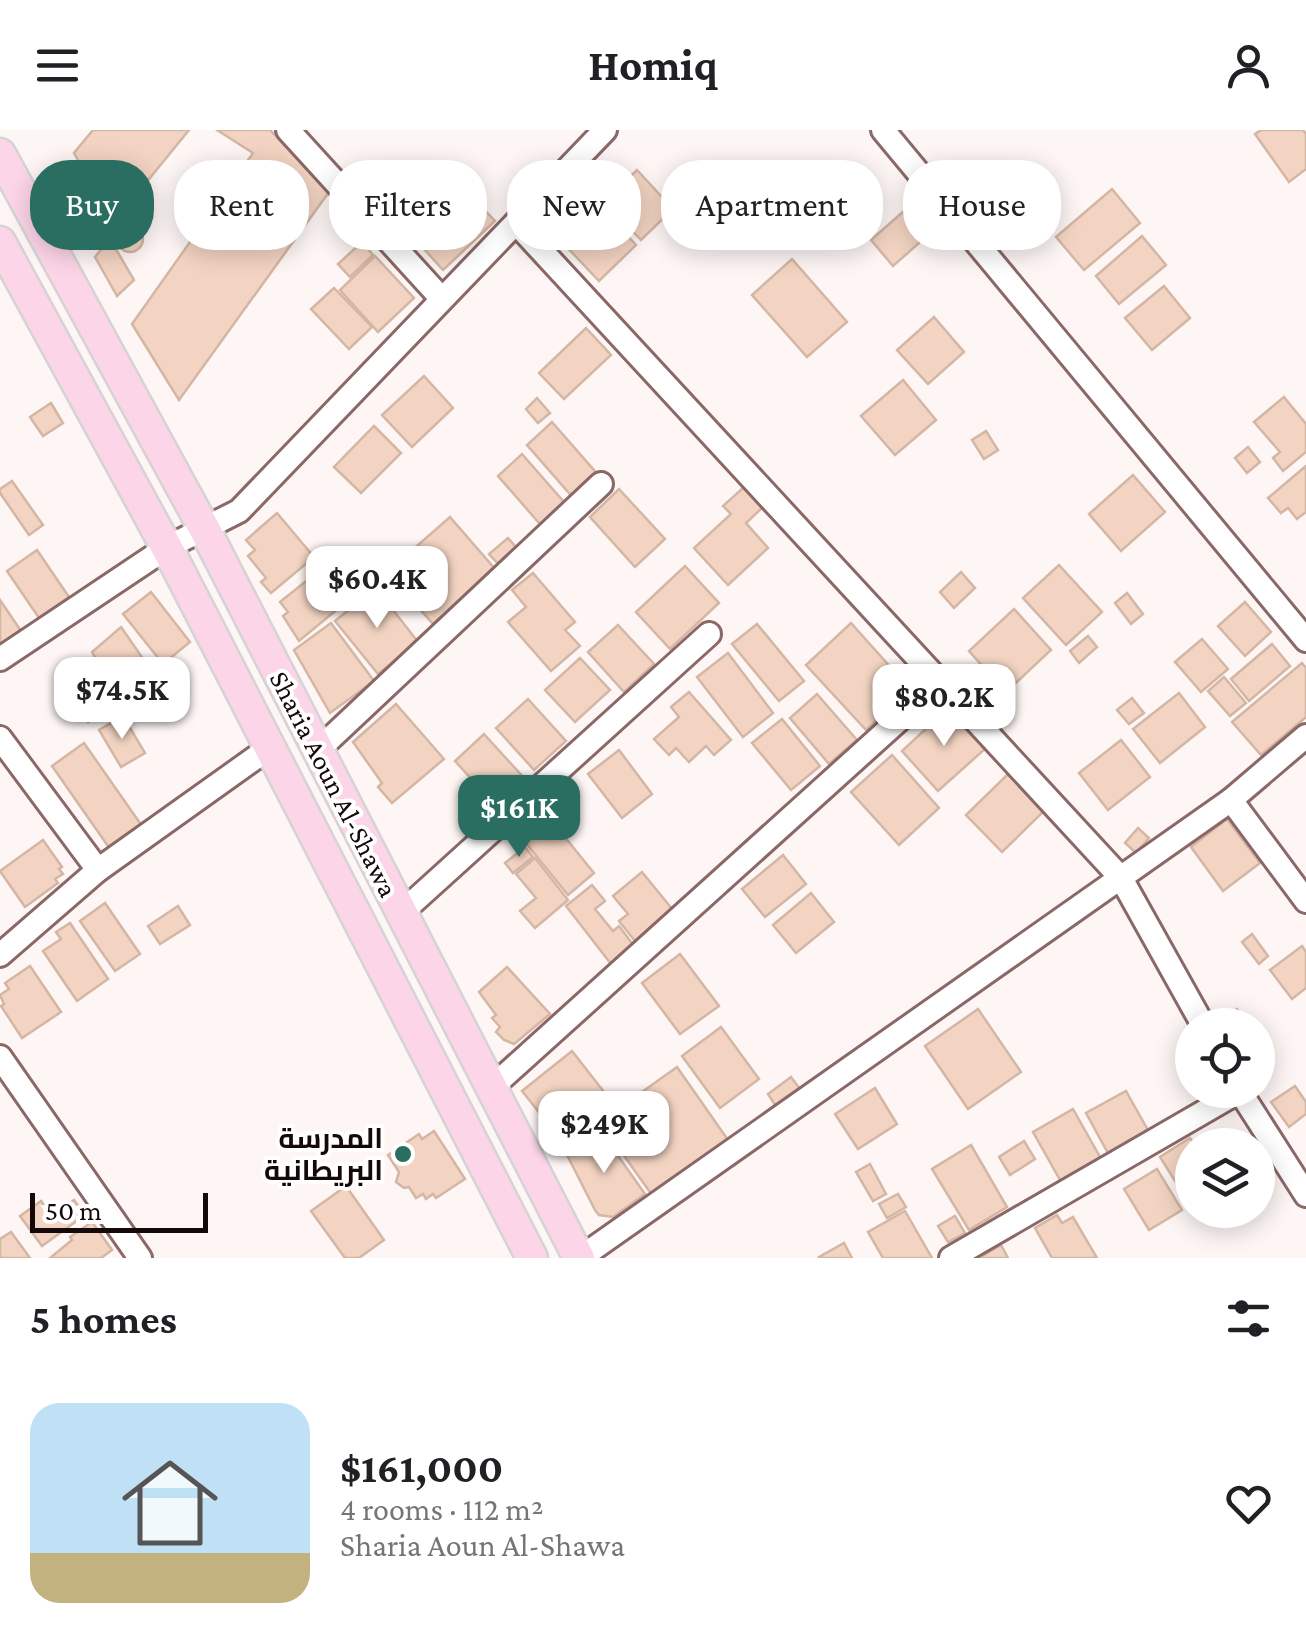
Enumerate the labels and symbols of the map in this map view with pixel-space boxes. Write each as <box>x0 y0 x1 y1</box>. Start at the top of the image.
pin: $60.4K <box>296 546 458 631</box>
pin: $74.5K <box>41 657 203 742</box>
pin: $80.2K <box>863 664 1025 749</box>
street label: Sharia Aoun Al-Shawa <box>264 666 404 902</box>
pin: $161K <box>449 775 589 860</box>
pin: $249K <box>534 1091 674 1176</box>
place label: المدرسة البريطانية <box>264 1123 383 1187</box>
marker: المدرسة البريطانية <box>392 1143 414 1165</box>
scale bar <box>30 1188 208 1232</box>

